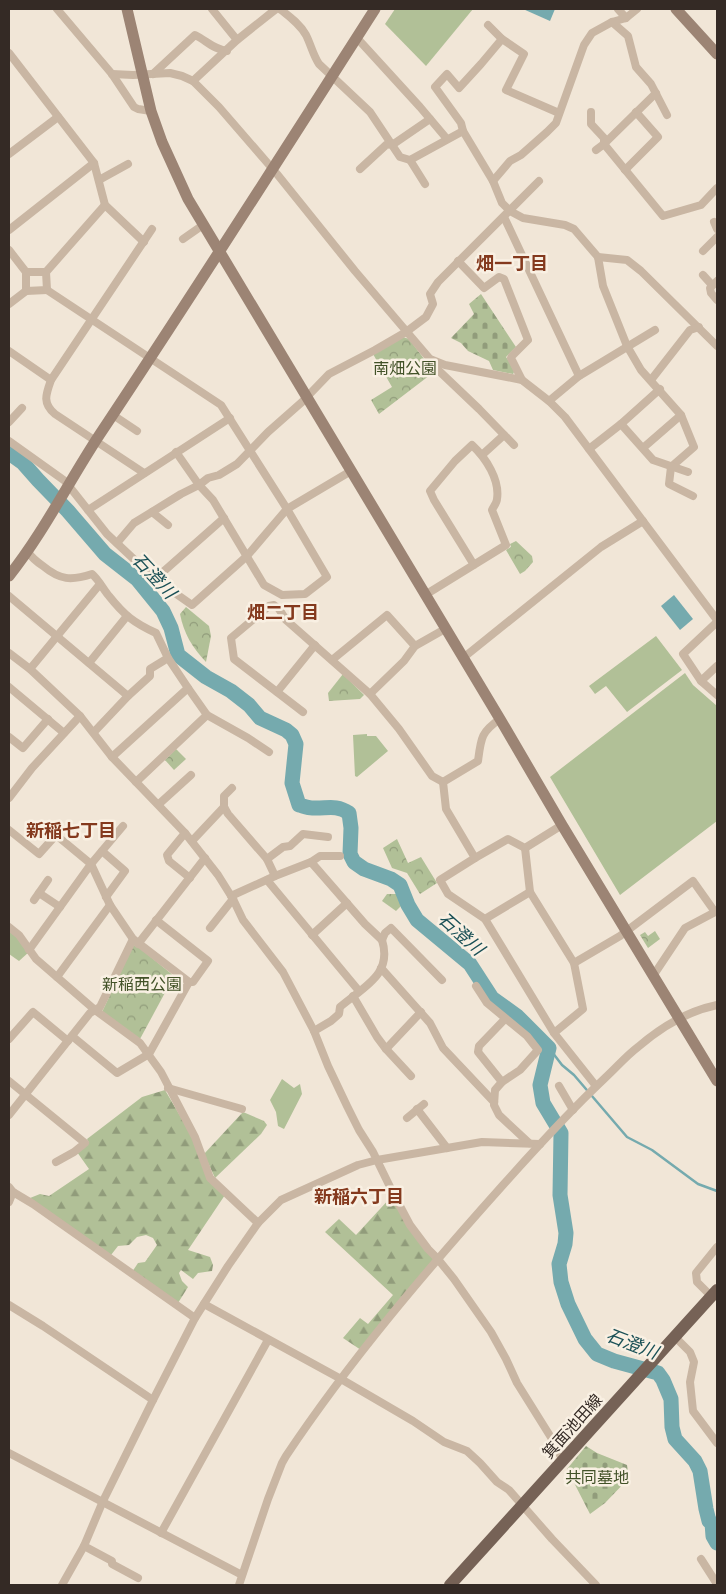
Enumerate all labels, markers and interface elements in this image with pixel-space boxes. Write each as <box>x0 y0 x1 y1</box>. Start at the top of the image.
district label: 畑一丁目 <box>476 253 548 275</box>
park label: 南畑公園 <box>373 359 437 378</box>
water label: 石澄川 <box>128 549 182 605</box>
district label: 畑二丁目 <box>247 602 319 624</box>
district label: 新稲七丁目 <box>26 820 116 842</box>
water label: 石澄川 <box>434 908 490 962</box>
park label: 新稲西公園 <box>102 975 182 994</box>
district label: 新稲六丁目 <box>314 1186 404 1208</box>
water label: 石澄川 <box>603 1324 663 1365</box>
street label: 箕面池田線 <box>539 1390 606 1462</box>
park label: 共同墓地 <box>565 1468 629 1487</box>

